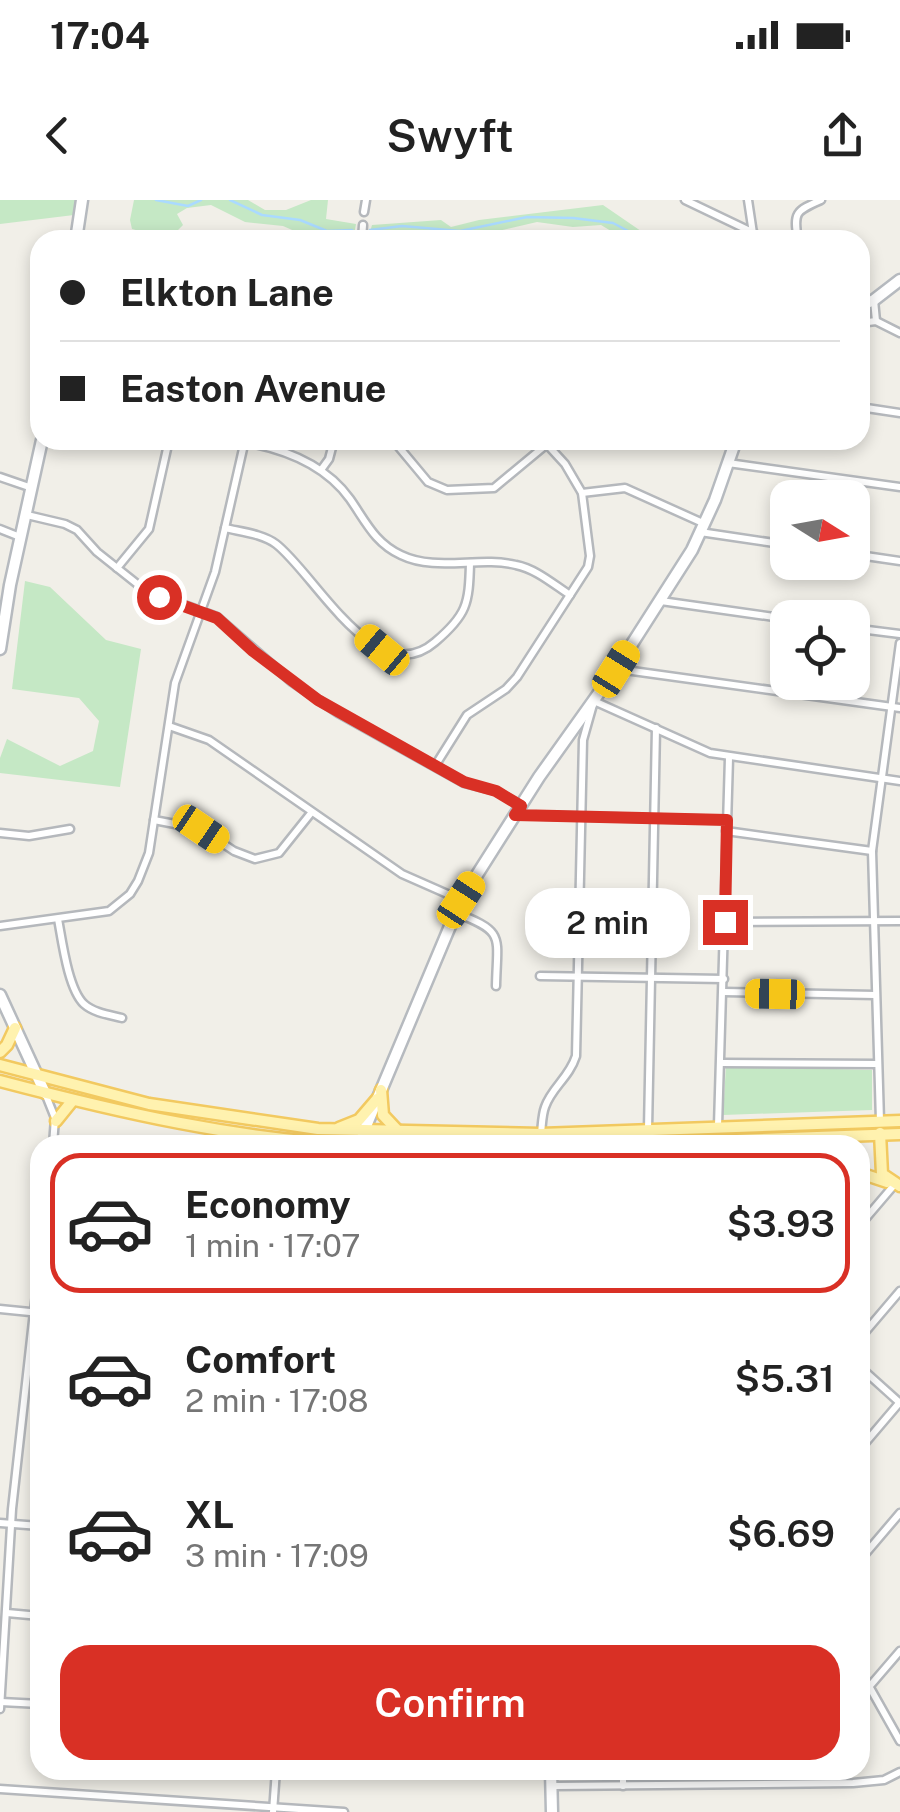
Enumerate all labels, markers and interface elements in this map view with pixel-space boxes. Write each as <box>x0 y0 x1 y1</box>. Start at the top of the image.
text: 17:04 <box>50 13 150 58</box>
icon: back <box>30 108 85 163</box>
icon: share <box>815 108 870 163</box>
text: Swyft <box>386 109 514 162</box>
text: Elkton Lane <box>120 270 334 315</box>
text: Easton Avenue <box>120 366 387 411</box>
north arrow <box>770 480 870 580</box>
map controls <box>770 480 870 700</box>
route start <box>137 575 182 620</box>
button: locate <box>770 600 870 700</box>
car <box>349 619 415 681</box>
car <box>587 636 645 702</box>
car <box>168 800 234 858</box>
car <box>432 867 490 933</box>
callout: 2 min <box>525 887 690 957</box>
route end <box>703 900 748 945</box>
text: 2 min <box>566 904 649 941</box>
car <box>745 978 805 1010</box>
icon: car <box>65 1178 155 1268</box>
text: Economy <box>185 1182 351 1227</box>
text: $3.93 <box>726 1201 835 1246</box>
text: 1 min · 17:07 <box>185 1227 360 1264</box>
icon: car <box>65 1333 155 1423</box>
text: Comfort <box>185 1337 336 1382</box>
text: $5.31 <box>734 1356 835 1401</box>
text: 2 min · 17:08 <box>185 1382 368 1419</box>
icon: car <box>65 1488 155 1578</box>
text: XL <box>185 1492 234 1537</box>
text: $6.69 <box>727 1511 835 1556</box>
text: 3 min · 17:09 <box>185 1537 369 1574</box>
button: Confirm <box>60 1645 840 1760</box>

